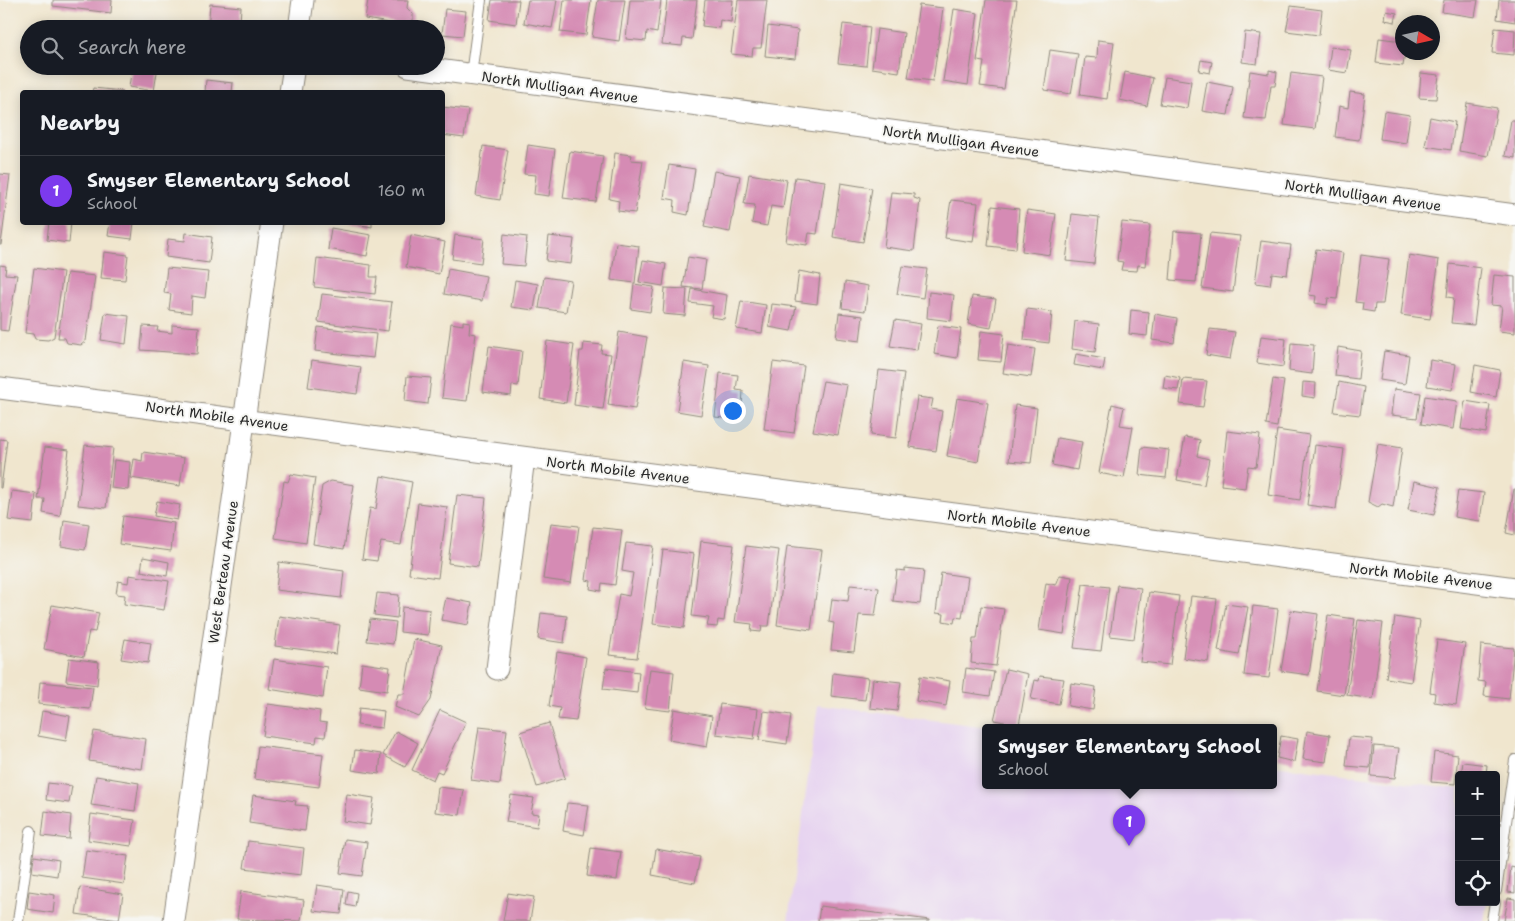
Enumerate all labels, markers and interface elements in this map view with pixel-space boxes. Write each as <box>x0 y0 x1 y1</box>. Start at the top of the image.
north arrow <box>1395 15 1440 60</box>
search box <box>20 20 445 75</box>
icon: search <box>38 34 66 62</box>
text: Search here <box>78 35 187 60</box>
street label: North Mulligan Avenue <box>481 67 640 107</box>
text: Nearby <box>40 109 120 137</box>
street label: North Mulligan Avenue <box>882 121 1041 161</box>
text: Smyser Elementary School <box>87 168 350 193</box>
street label: North Mulligan Avenue <box>1284 175 1443 215</box>
text: 1 <box>52 180 60 201</box>
text: 160 m <box>378 180 425 201</box>
text: School <box>87 193 137 214</box>
street label: North Mobile Avenue <box>144 397 290 435</box>
your location <box>720 398 746 424</box>
street label: North Mobile Avenue <box>545 452 691 488</box>
street label: West Berteau Avenue <box>204 499 242 645</box>
street label: North Mobile Avenue <box>946 505 1092 541</box>
street label: North Mobile Avenue <box>1348 558 1494 594</box>
popup <box>982 724 1277 789</box>
text: Smyser Elementary School <box>998 734 1261 759</box>
text: School <box>998 759 1048 780</box>
map controls <box>1455 771 1500 906</box>
button: + <box>1455 771 1500 816</box>
pin: 1 <box>1113 805 1145 846</box>
button: − <box>1455 816 1500 861</box>
button: locate <box>1455 861 1500 906</box>

